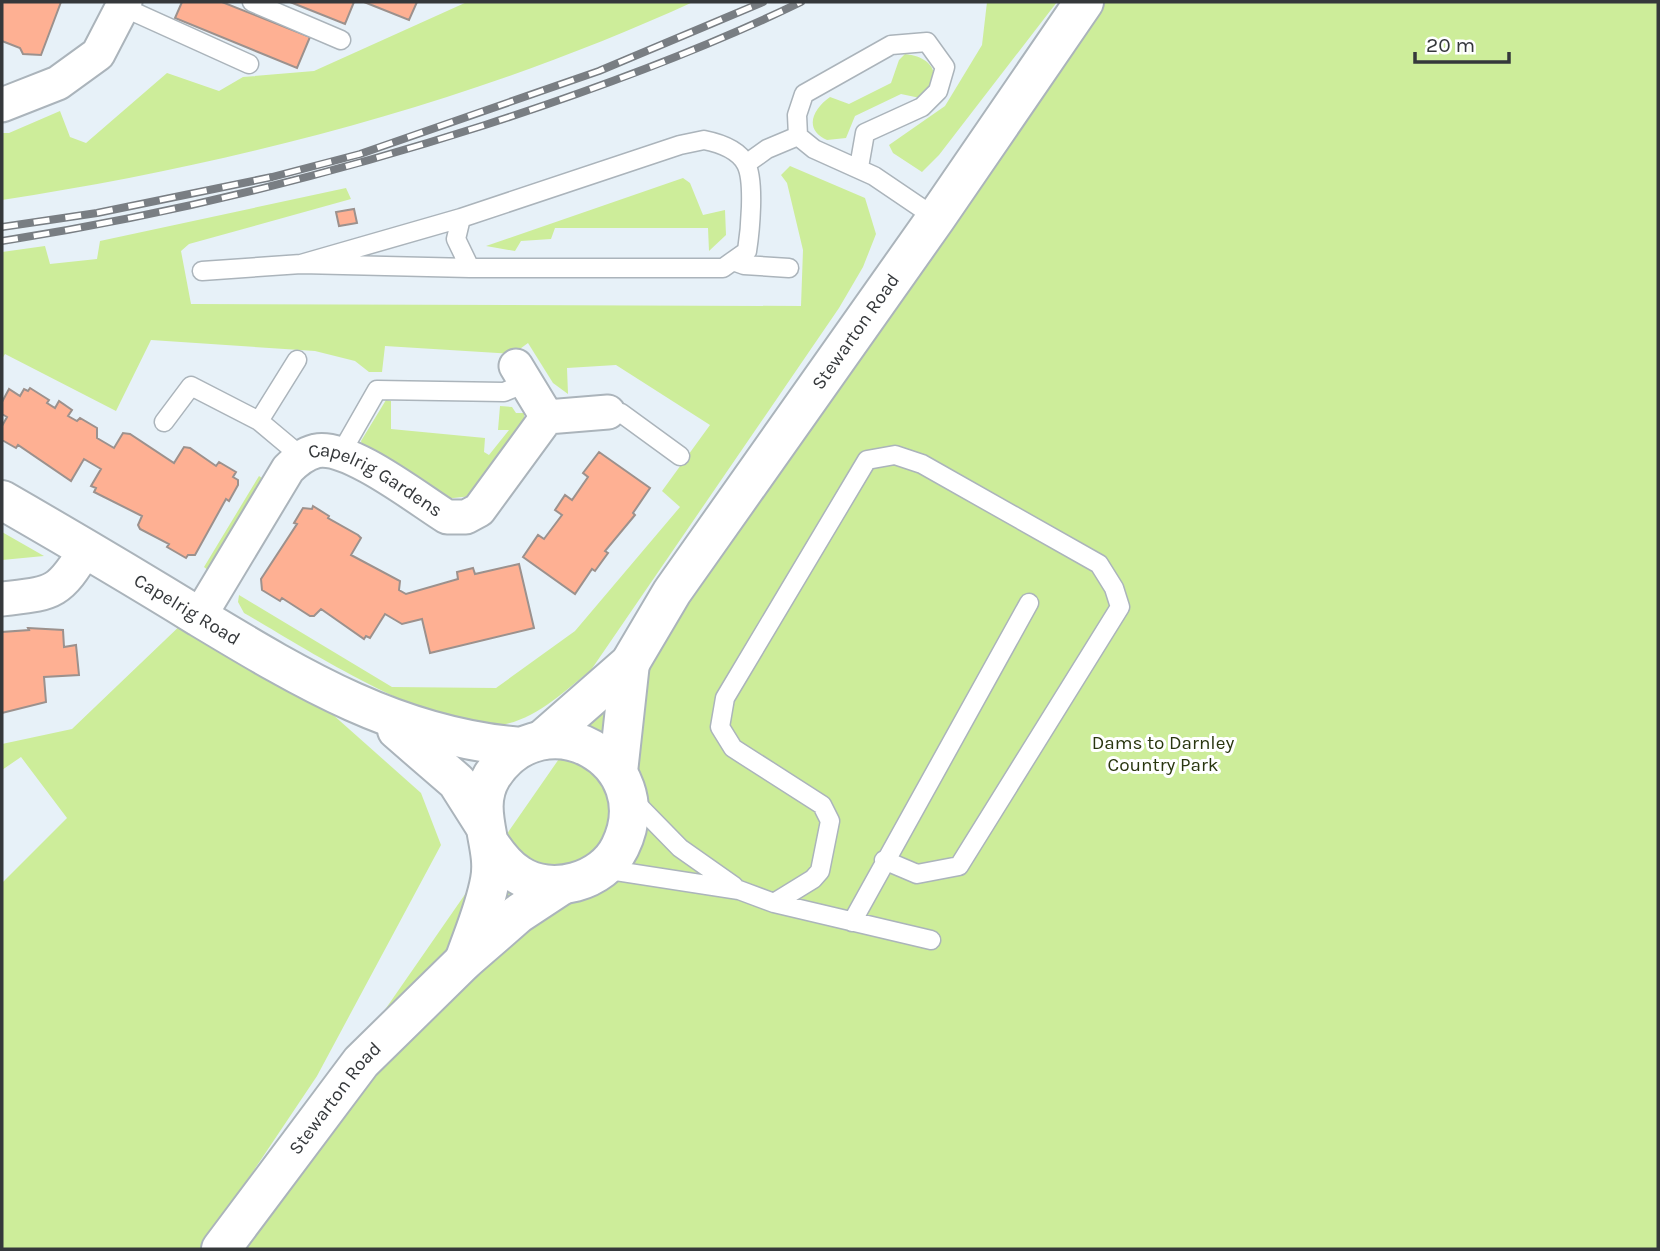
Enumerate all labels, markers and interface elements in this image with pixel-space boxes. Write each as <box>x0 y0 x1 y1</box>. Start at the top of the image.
scale bar <box>1415 21 1510 65</box>
text: 20 m <box>1426 33 1475 57</box>
street label: Stewarton Road <box>807 269 904 394</box>
street label: Capelrig Gardens <box>306 439 446 522</box>
street label: Capelrig Road <box>130 569 244 650</box>
park label: Dams to Darnley Country Park <box>1092 732 1234 776</box>
street label: Stewarton Road <box>284 1037 386 1159</box>

